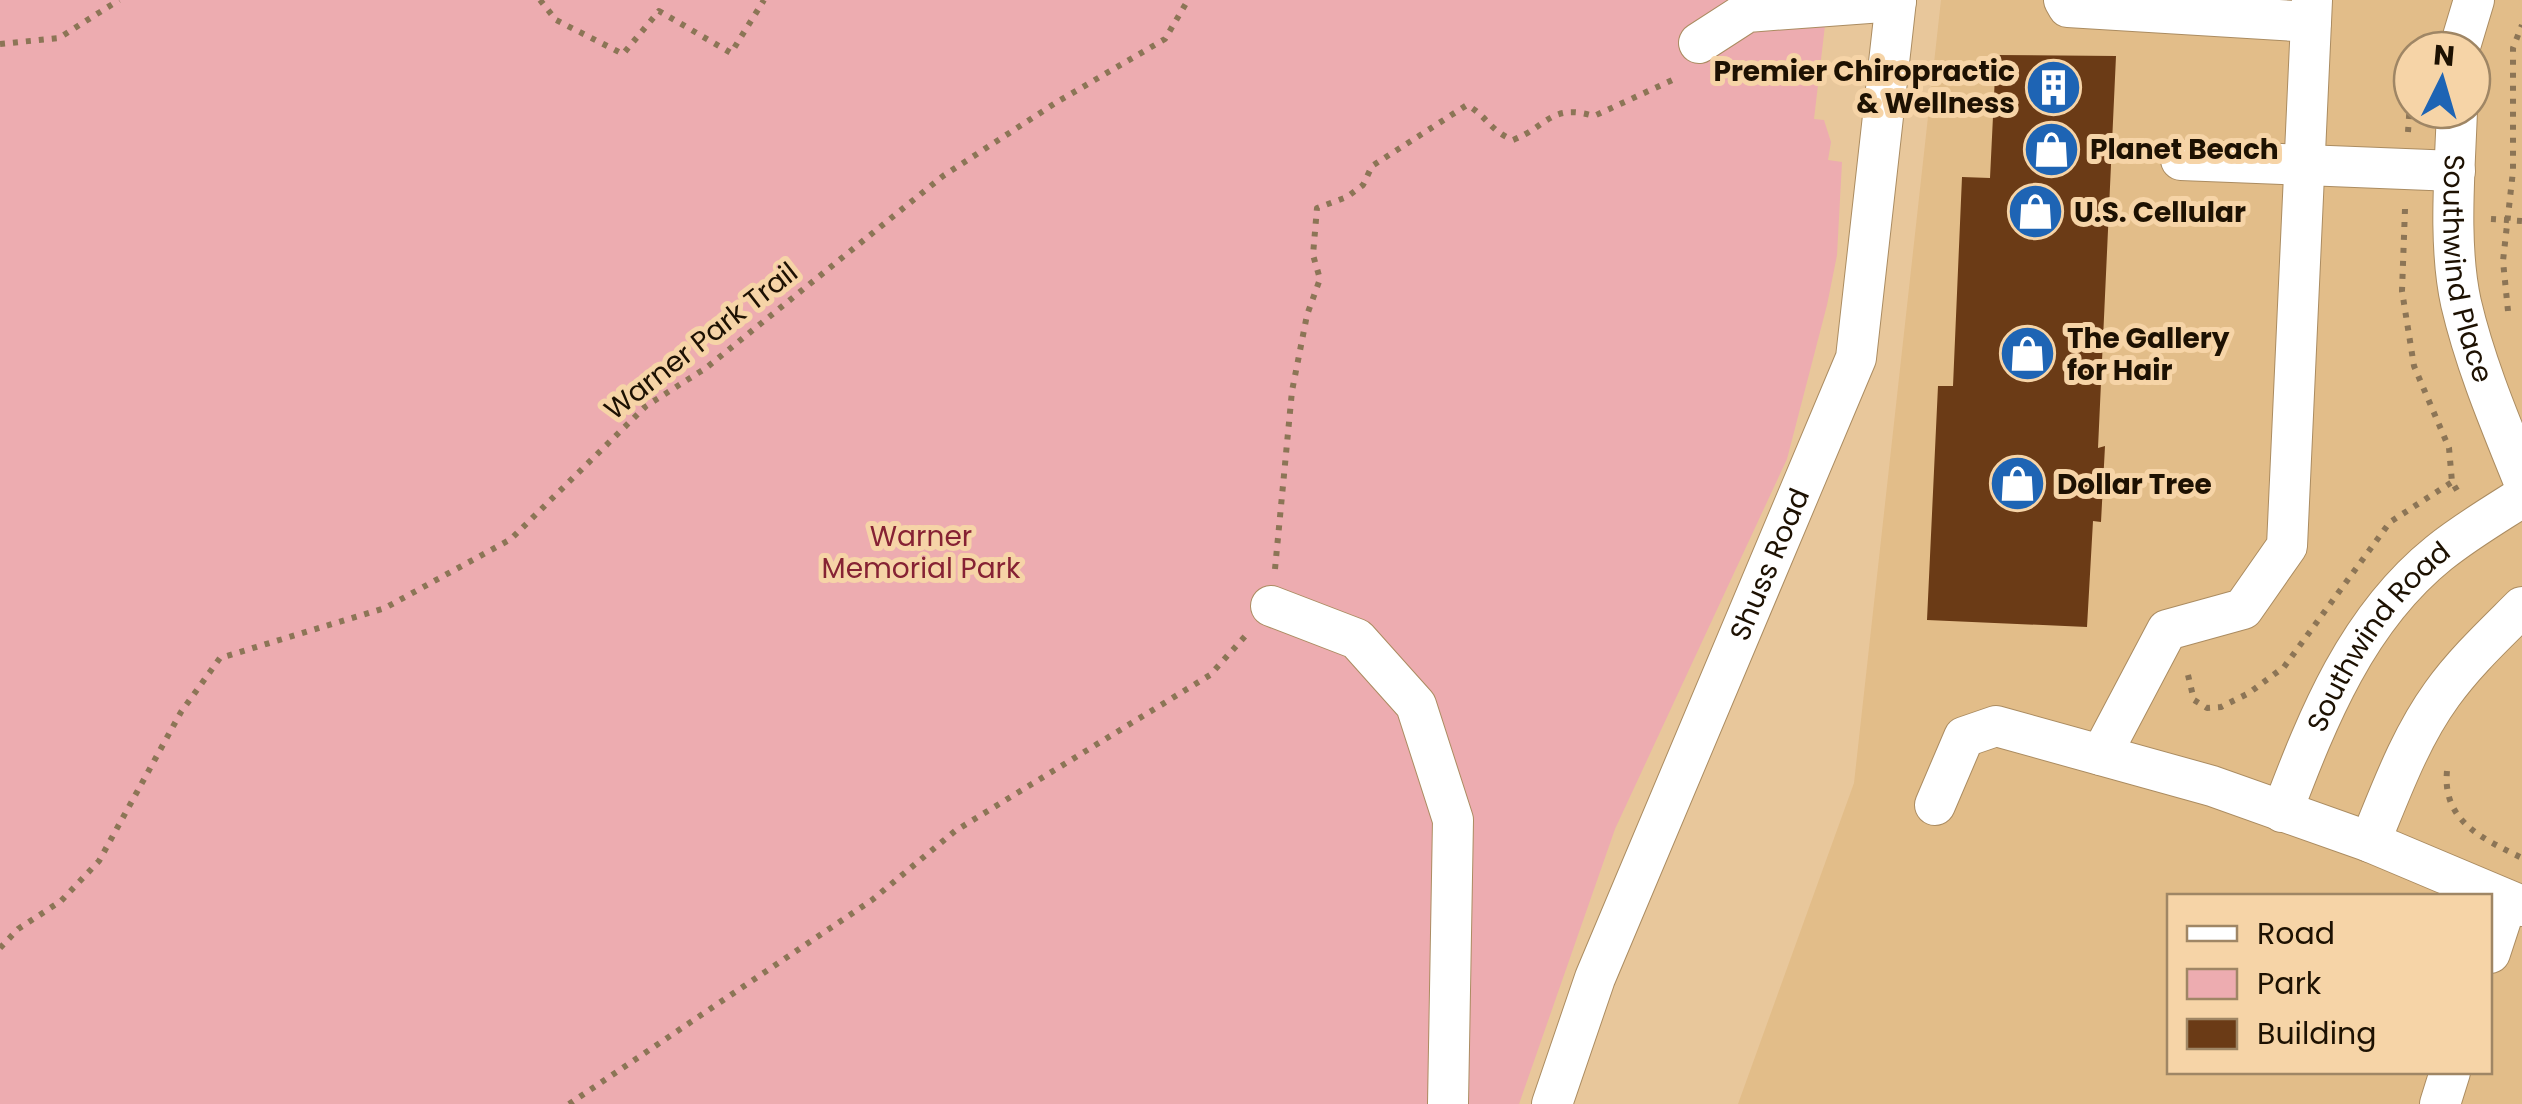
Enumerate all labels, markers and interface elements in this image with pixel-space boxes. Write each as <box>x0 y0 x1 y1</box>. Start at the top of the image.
north arrow <box>2392 30 2492 130</box>
text: N <box>2432 35 2456 76</box>
place label: Premier Chiropractic & Wellness <box>1713 52 2015 123</box>
building icon: Premier Chiropractic & Wellness <box>2024 57 2084 117</box>
shop icon: Planet Beach <box>2021 119 2081 179</box>
place label: Planet Beach <box>2090 130 2279 169</box>
street label: Southwind Place <box>2434 154 2503 388</box>
shop icon: U.S. Cellular <box>2005 182 2065 242</box>
place label: U.S. Cellular <box>2074 193 2246 232</box>
street label: Warner Park Trail <box>596 253 806 429</box>
place label: The Gallery for Hair <box>2067 319 2230 390</box>
shop icon: The Gallery for Hair <box>1998 324 2058 384</box>
shop icon: Dollar Tree <box>1988 454 2048 514</box>
place label: Dollar Tree <box>2057 465 2212 504</box>
street label: Shuss Road <box>1720 482 1819 646</box>
park label: Warner Memorial Park <box>822 517 1021 588</box>
street label: Southwind Road <box>2297 532 2458 738</box>
legend <box>2167 894 2492 1074</box>
text: Road <box>2257 912 2335 955</box>
text: Park <box>2257 962 2322 1005</box>
text: Building <box>2257 1012 2377 1055</box>

